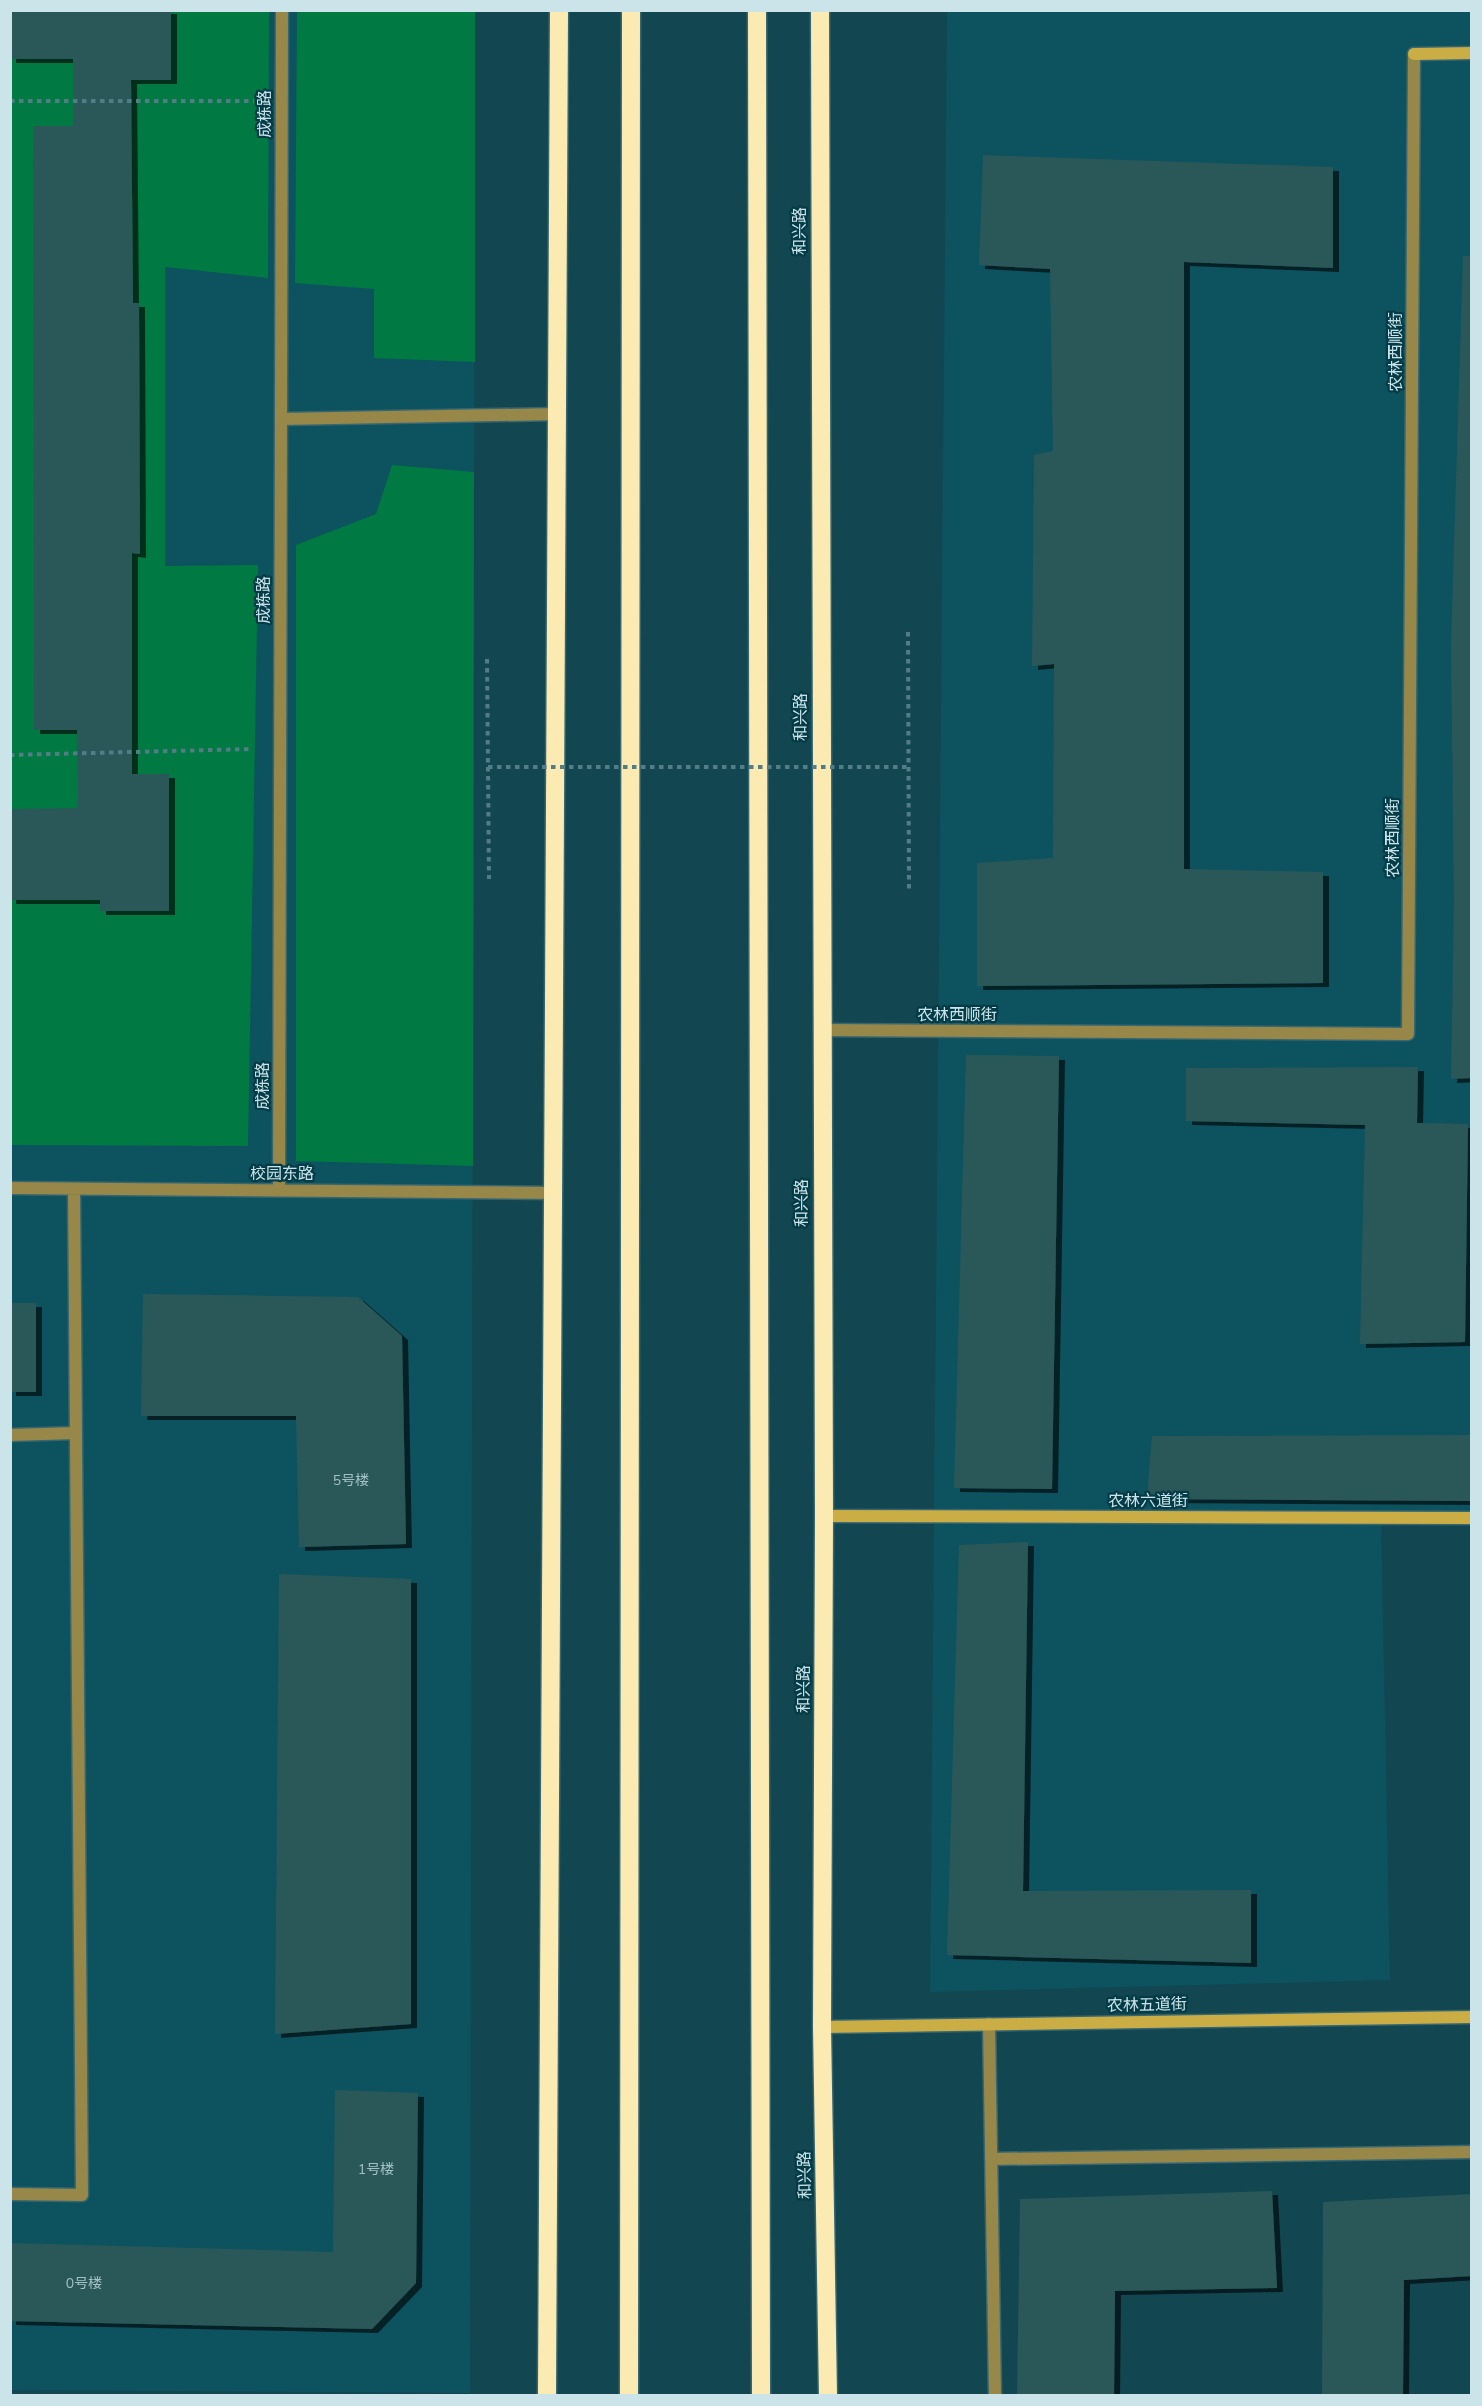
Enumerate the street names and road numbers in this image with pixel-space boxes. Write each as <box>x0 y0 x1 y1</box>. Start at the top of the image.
street label: 成栋路 <box>254 90 276 138</box>
street label: 和兴路 <box>789 207 811 255</box>
street label: 农林西顺街 <box>1385 312 1407 392</box>
street label: 成栋路 <box>253 576 275 624</box>
street label: 和兴路 <box>790 693 812 741</box>
street label: 农林西顺街 <box>1382 798 1404 878</box>
street label: 农林西顺街 <box>917 1004 997 1026</box>
street label: 成栋路 <box>252 1062 274 1110</box>
street label: 校园东路 <box>250 1163 314 1185</box>
street label: 和兴路 <box>791 1179 813 1227</box>
street label: 农林六道街 <box>1108 1490 1188 1512</box>
street label: 和兴路 <box>793 1665 815 1713</box>
street label: 农林五道街 <box>1107 1993 1187 2017</box>
street label: 和兴路 <box>794 2151 816 2199</box>

